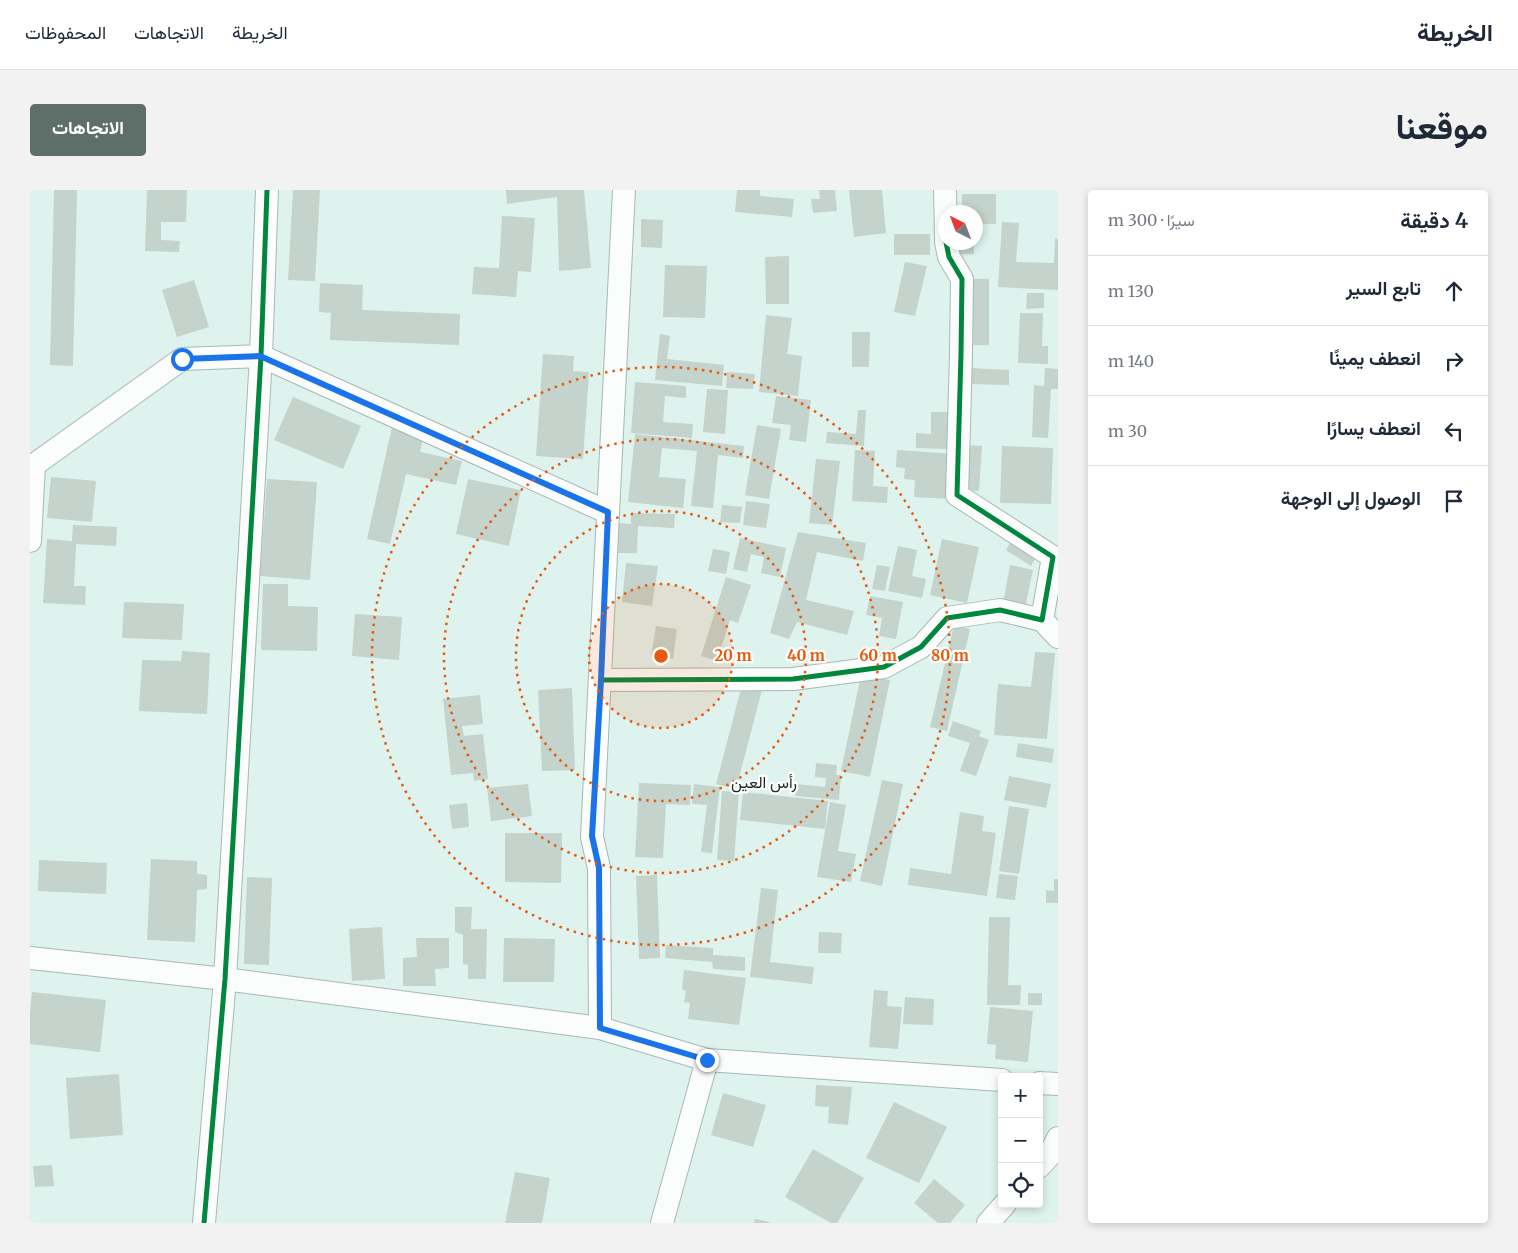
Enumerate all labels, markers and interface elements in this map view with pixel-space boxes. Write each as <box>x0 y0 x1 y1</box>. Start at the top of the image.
text: الخريطة <box>1417 17 1493 48</box>
text: المحفوظات <box>25 21 106 44</box>
text: الاتجاهات <box>134 21 204 44</box>
text: الخريطة <box>232 21 288 44</box>
button: الاتجاهات <box>30 104 146 156</box>
text: موقعنا <box>1395 105 1488 149</box>
north arrow <box>938 205 983 250</box>
text: 4 دقيقة <box>1400 207 1468 234</box>
text: سيرًا · 300 m <box>1108 210 1195 230</box>
text: تابع السير <box>1346 276 1421 300</box>
icon: ahead <box>1440 277 1468 305</box>
text: 130 m <box>1108 281 1154 301</box>
text: انعطف يمينًا <box>1329 346 1421 370</box>
icon: right <box>1440 347 1468 375</box>
route start <box>171 348 194 371</box>
text: 140 m <box>1108 351 1154 371</box>
text: انعطف يسارًا <box>1327 416 1421 440</box>
icon: left <box>1440 417 1468 445</box>
text: 30 m <box>1108 421 1147 441</box>
text: الوصول إلى الوجهة <box>1281 486 1421 510</box>
icon: arrive <box>1440 487 1468 515</box>
text: 20 m <box>714 646 752 665</box>
text: 40 m <box>787 646 825 665</box>
text: 60 m <box>859 646 897 665</box>
text: 80 m <box>931 646 969 665</box>
centre of rings <box>652 647 670 665</box>
district label: رأس العين <box>731 772 797 793</box>
route end <box>696 1049 719 1072</box>
map controls <box>998 1073 1043 1208</box>
button: + <box>998 1073 1043 1118</box>
button: − <box>998 1118 1043 1163</box>
button: locate <box>998 1163 1043 1208</box>

